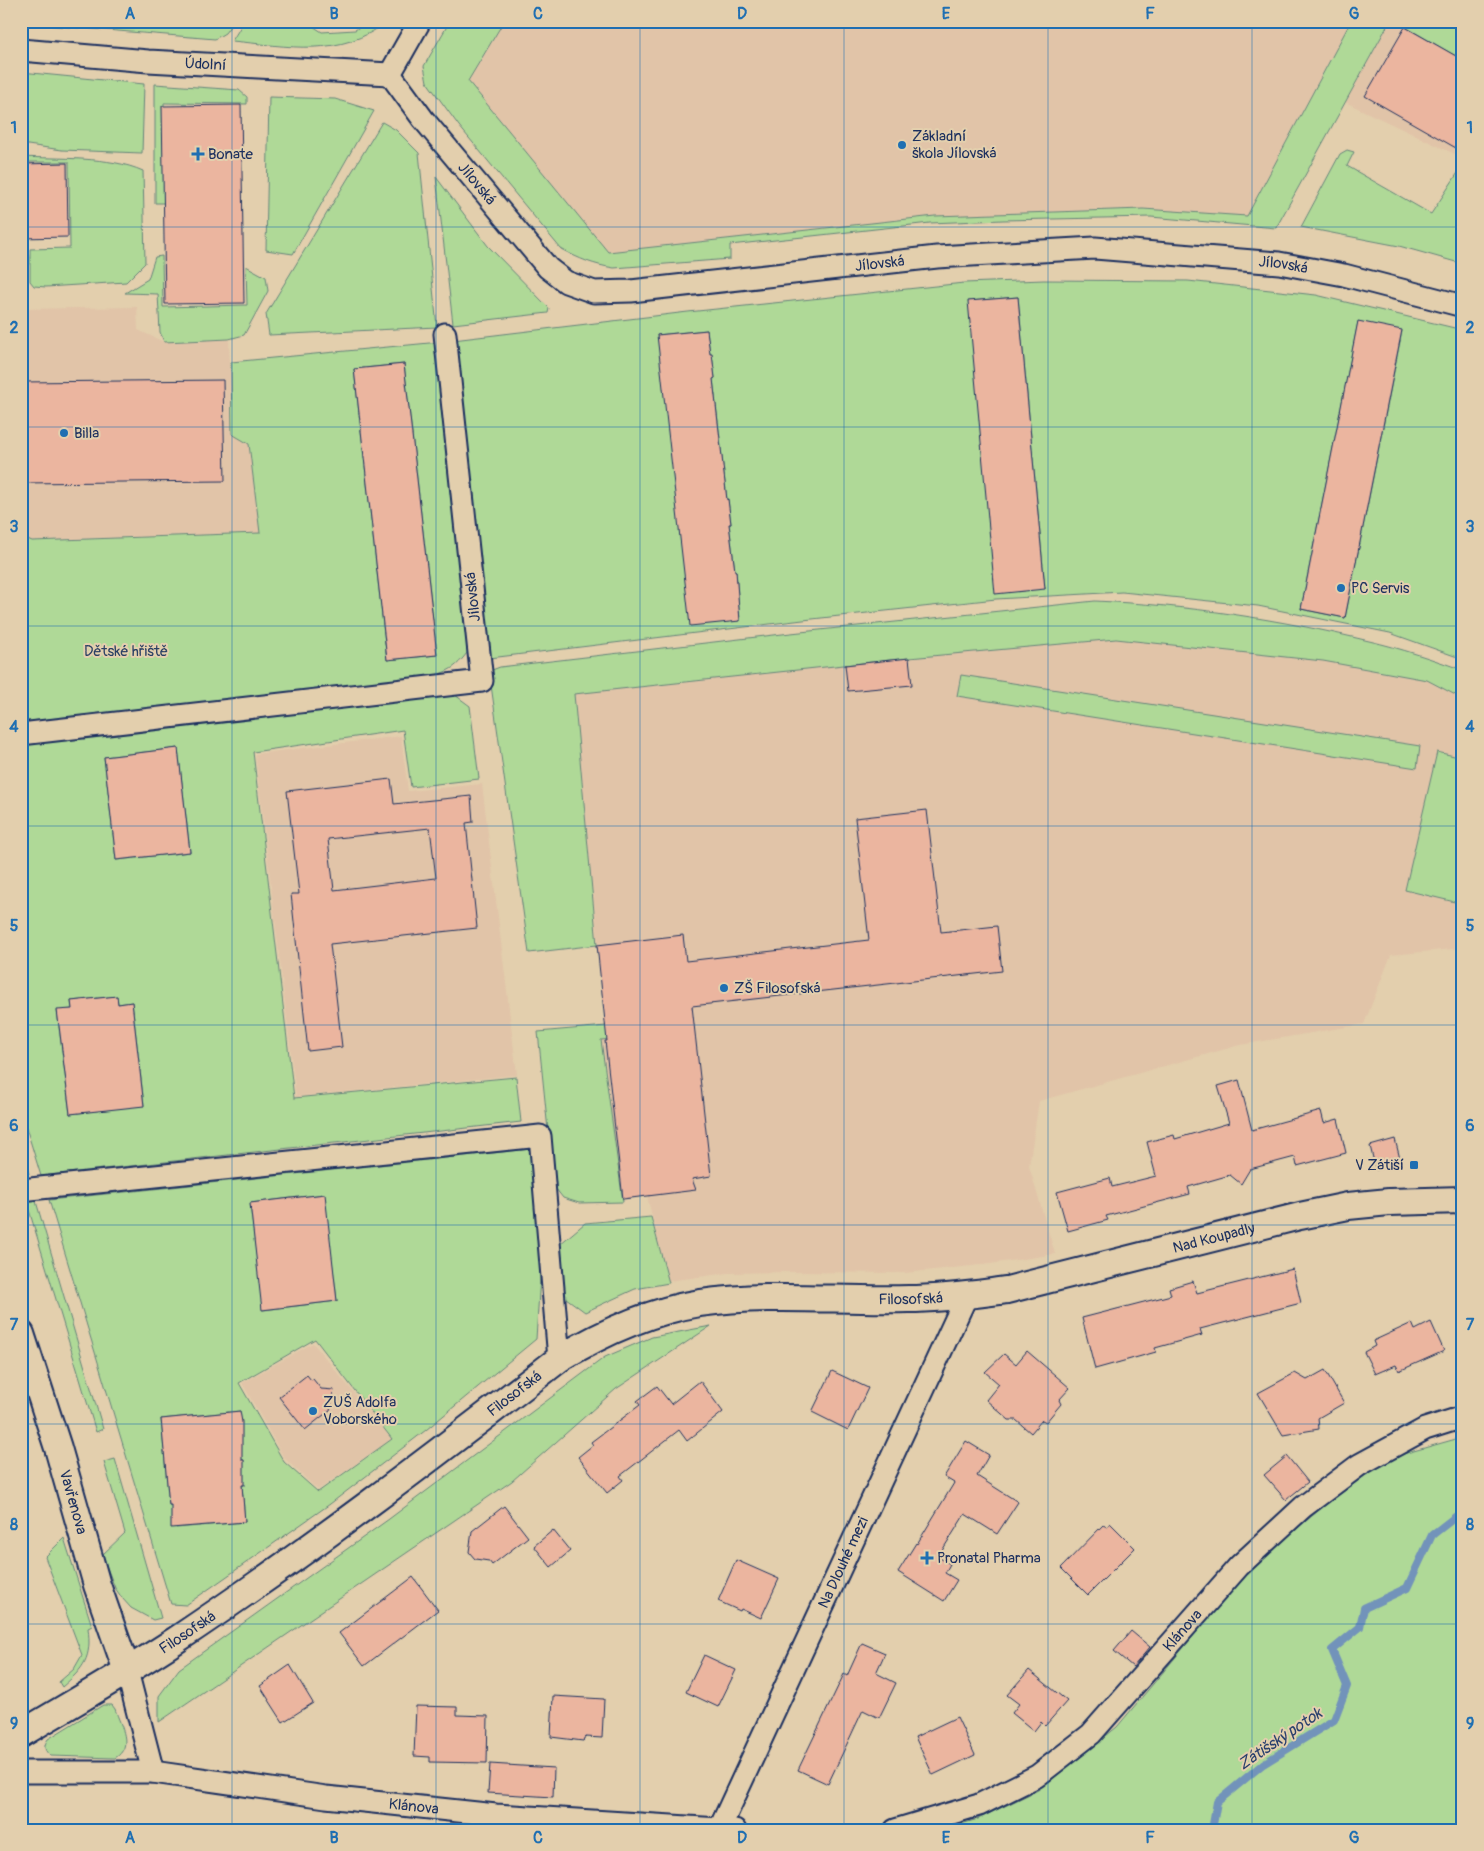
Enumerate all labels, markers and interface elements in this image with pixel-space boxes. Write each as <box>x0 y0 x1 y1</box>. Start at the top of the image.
text: A <box>125 4 136 24</box>
text: B <box>329 4 339 24</box>
text: C <box>533 4 543 24</box>
text: D <box>737 4 747 24</box>
text: E <box>942 4 951 24</box>
text: F <box>1145 4 1155 24</box>
text: G <box>1349 4 1360 24</box>
street label: Údolní <box>184 53 227 75</box>
text: 1 <box>11 118 17 138</box>
text: 1 <box>1467 118 1473 138</box>
place label: Základní škola Jílovská <box>912 127 997 163</box>
marker: Základní škola Jílovská <box>896 139 908 151</box>
place label: Bonate <box>208 145 253 164</box>
marker: Bonate <box>192 148 204 160</box>
street label: Jílovská <box>454 158 500 209</box>
street label: Jílovská <box>854 251 905 276</box>
street label: Jílovská <box>1258 252 1310 278</box>
text: 2 <box>10 318 19 338</box>
text: 2 <box>1466 318 1475 338</box>
place label: Billa <box>74 424 99 443</box>
marker: Billa <box>58 427 70 439</box>
text: 3 <box>10 517 19 537</box>
text: 3 <box>1466 517 1475 537</box>
street label: Jílovská <box>461 571 485 623</box>
place label: PC Servis <box>1351 579 1410 598</box>
marker: PC Servis <box>1335 582 1347 594</box>
park label: Dětské hřiště <box>84 642 168 661</box>
text: 4 <box>9 717 19 737</box>
text: 4 <box>1465 717 1475 737</box>
text: 5 <box>10 916 19 936</box>
text: 5 <box>1466 916 1475 936</box>
place label: ZŠ Filosofská <box>734 979 821 998</box>
marker: ZŠ Filosofská <box>718 982 730 994</box>
text: 6 <box>9 1116 19 1136</box>
text: 6 <box>1465 1116 1475 1136</box>
place label: V Zátiší <box>1355 1156 1404 1175</box>
marker: V Zátiší <box>1408 1159 1420 1171</box>
street label: Nad Koupadly <box>1171 1218 1257 1257</box>
street label: Filosofská <box>879 1288 944 1309</box>
text: 7 <box>10 1315 19 1335</box>
text: 7 <box>1466 1315 1475 1335</box>
street label: Filosofská <box>483 1366 546 1421</box>
place label: ZUŠ Adolfa Voborského <box>323 1393 397 1429</box>
marker: ZUŠ Adolfa Voborského <box>307 1405 319 1417</box>
street label: Vavřenova <box>55 1468 92 1537</box>
street label: Na Dlouhé mezi <box>814 1513 873 1611</box>
text: 8 <box>10 1515 18 1535</box>
text: 8 <box>1466 1515 1474 1535</box>
place label: Pronatal Pharma <box>937 1549 1041 1568</box>
marker: Pronatal Pharma <box>921 1552 933 1564</box>
street label: Klánova <box>1159 1605 1206 1656</box>
street label: Filosofská <box>155 1607 219 1658</box>
water label: Zátišský potok <box>1234 1703 1327 1774</box>
text: 9 <box>10 1714 18 1734</box>
text: 9 <box>1466 1714 1474 1734</box>
street label: Klánova <box>388 1794 440 1818</box>
text: A <box>125 1828 136 1848</box>
text: B <box>329 1828 339 1848</box>
text: C <box>533 1828 543 1848</box>
text: D <box>737 1828 747 1848</box>
text: E <box>942 1828 951 1848</box>
text: F <box>1145 1828 1155 1848</box>
text: G <box>1349 1828 1360 1848</box>

